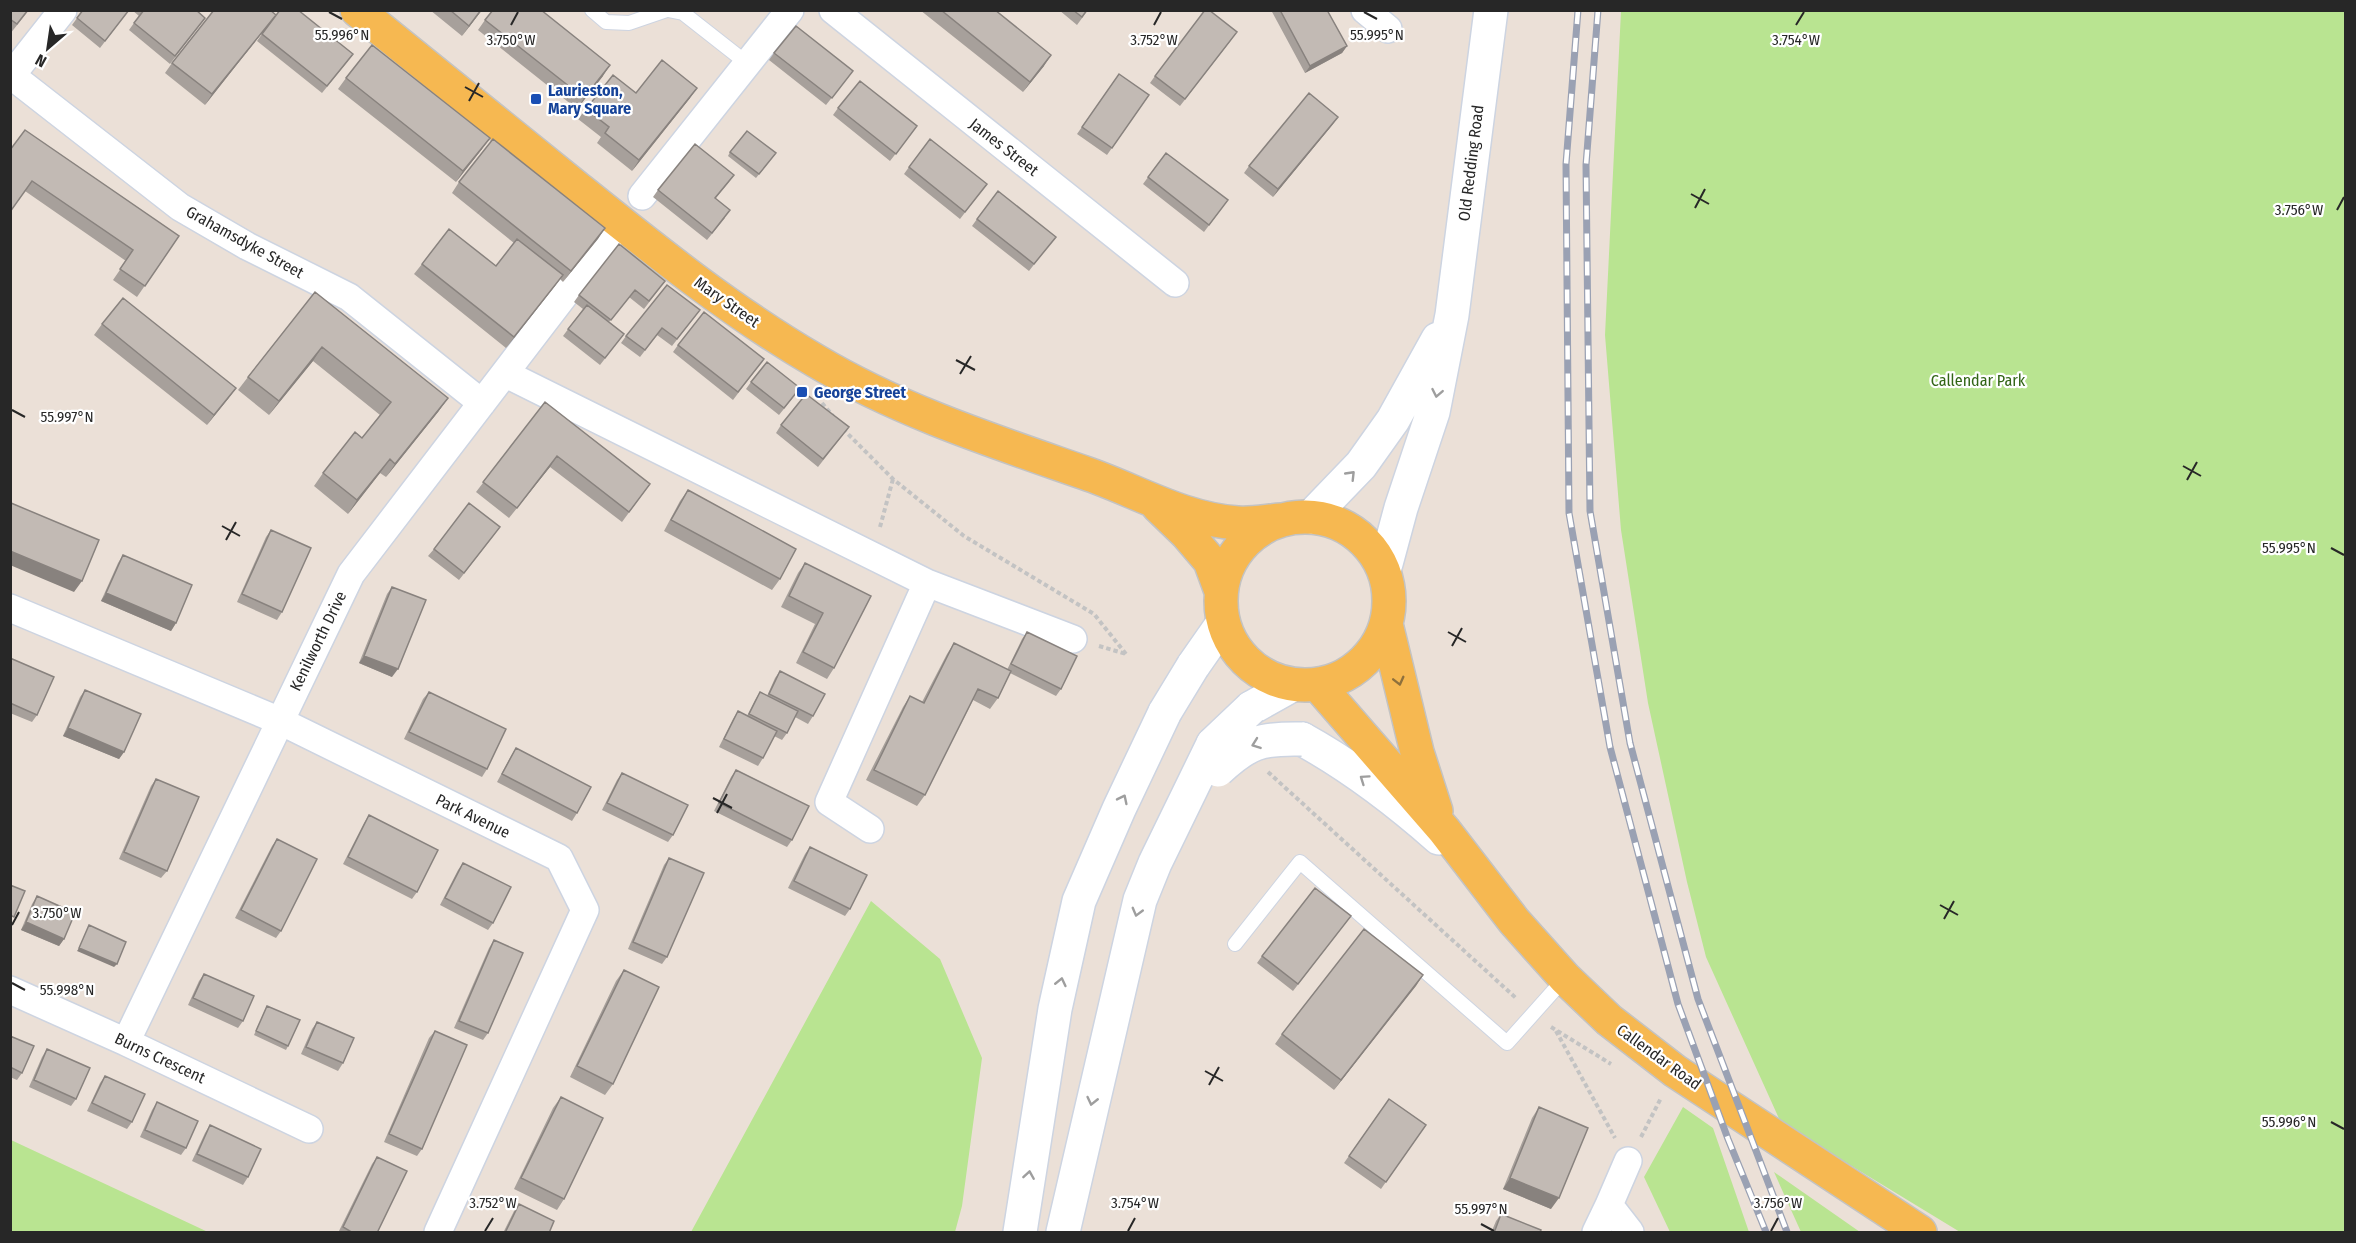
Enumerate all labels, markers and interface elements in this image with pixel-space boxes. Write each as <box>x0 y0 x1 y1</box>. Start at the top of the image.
north arrow <box>18 18 78 78</box>
text: 55.996°N <box>315 26 369 44</box>
text: 55.995°N <box>1350 26 1404 44</box>
text: 3.750°W <box>487 31 535 49</box>
text: 3.752°W <box>1130 31 1178 49</box>
text: 3.754°W <box>1772 31 1820 49</box>
text: N <box>32 50 50 71</box>
place label: Laurieston, Mary Square <box>548 81 631 118</box>
marker: Laurieston, Mary Square <box>529 92 543 106</box>
street label: Old Redding Road <box>1454 104 1488 222</box>
street label: James Street <box>966 114 1043 180</box>
text: 3.756°W <box>2275 201 2323 219</box>
street label: Grahamsdyke Street <box>183 202 308 283</box>
street label: Mary Street <box>691 273 764 332</box>
park label: Callendar Park <box>1931 371 2026 390</box>
place label: George Street <box>814 383 906 402</box>
marker: George Street <box>795 385 809 399</box>
one-way arrow <box>1431 388 1444 398</box>
text: 55.997°N <box>40 408 94 426</box>
one-way arrow <box>1344 471 1355 481</box>
text: 55.995°N <box>2262 539 2316 557</box>
street label: Kenilworth Drive <box>286 588 350 694</box>
one-way arrow <box>1391 676 1404 686</box>
one-way arrow <box>1251 736 1261 749</box>
one-way arrow <box>1360 775 1371 786</box>
street label: Park Avenue <box>433 790 513 842</box>
one-way arrow <box>1116 794 1128 805</box>
text: 3.750°W <box>33 904 81 922</box>
one-way arrow <box>1131 906 1144 916</box>
one-way arrow <box>1054 978 1067 988</box>
text: 55.998°N <box>40 981 94 999</box>
street label: Callendar Road <box>1613 1020 1705 1094</box>
street label: Burns Crescent <box>112 1029 209 1088</box>
one-way arrow <box>1087 1096 1100 1106</box>
text: 55.996°N <box>2262 1113 2316 1131</box>
one-way arrow <box>1022 1170 1035 1180</box>
text: 3.752°W <box>469 1194 517 1212</box>
text: 3.754°W <box>1111 1194 1159 1212</box>
text: 3.756°W <box>1754 1194 1802 1212</box>
text: 55.997°N <box>1454 1200 1508 1218</box>

